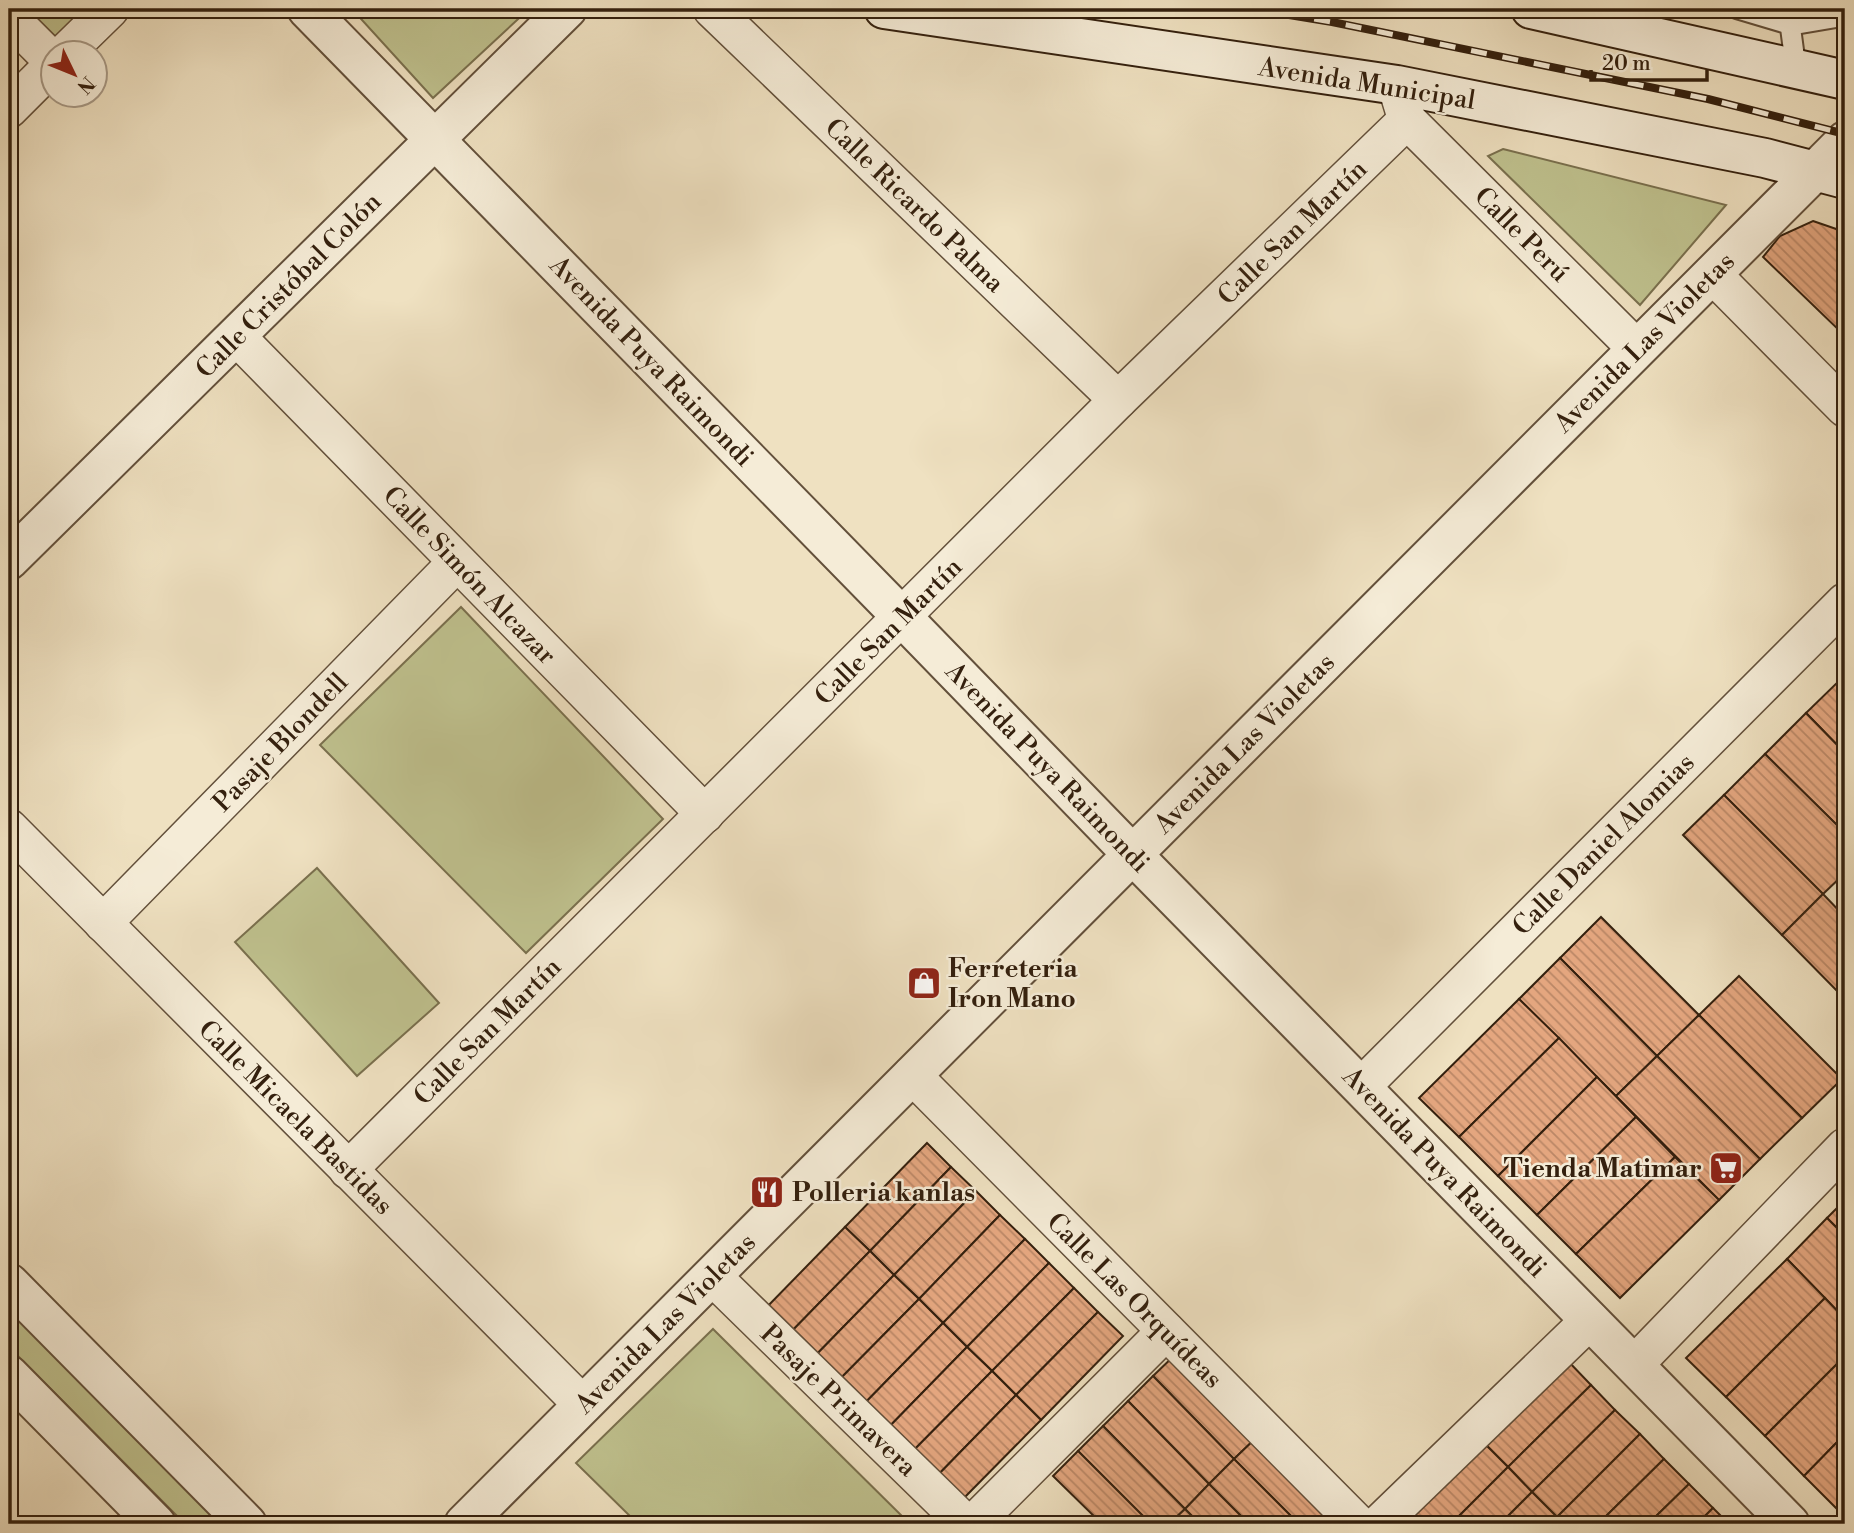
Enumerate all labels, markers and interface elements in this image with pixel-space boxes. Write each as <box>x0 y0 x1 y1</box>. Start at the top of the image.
north arrow <box>38 38 108 108</box>
scale bar <box>1591 38 1707 82</box>
street label: Avenida Municipal <box>1255 51 1478 117</box>
text: 20 m <box>1602 51 1651 77</box>
text: N <box>72 71 100 99</box>
street label: Calle Ricardo Palma <box>818 112 1011 300</box>
street label: Calle San Martín <box>1211 153 1374 312</box>
street label: Calle Perú <box>1467 181 1575 289</box>
street label: Calle Cristóbal Colón <box>189 186 388 385</box>
street label: Avenida Las Violetas <box>1547 246 1742 440</box>
street label: Avenida Puya Raimondi <box>542 249 760 474</box>
street label: Calle Simón Alcazar <box>376 480 563 671</box>
street label: Calle San Martín <box>808 551 969 712</box>
street label: Avenida Las Violetas <box>1147 647 1342 841</box>
street label: Avenida Puya Raimondi <box>938 655 1156 880</box>
street label: Pasaje Blondell <box>207 666 355 819</box>
street label: Calle Daniel Alomias <box>1506 747 1701 942</box>
street label: Calle San Martín <box>407 951 568 1112</box>
place label: Ferreteria Iron Mano <box>948 953 1079 1015</box>
shop icon: Ferreteria Iron Mano <box>905 964 943 1002</box>
street label: Calle Micaela Bastidas <box>191 1014 399 1222</box>
street label: Avenida Puya Raimondi <box>1335 1060 1553 1285</box>
supermarket icon: Tienda Matimar <box>1707 1149 1745 1187</box>
place label: Tienda Matimar <box>1504 1153 1702 1185</box>
restaurant icon: Polleria kanlas <box>748 1173 786 1211</box>
place label: Polleria kanlas <box>792 1177 975 1209</box>
street label: Calle Las Orquídeas <box>1040 1206 1229 1395</box>
street label: Avenida Las Violetas <box>568 1227 763 1421</box>
street label: Pasaje Primavera <box>754 1318 924 1484</box>

